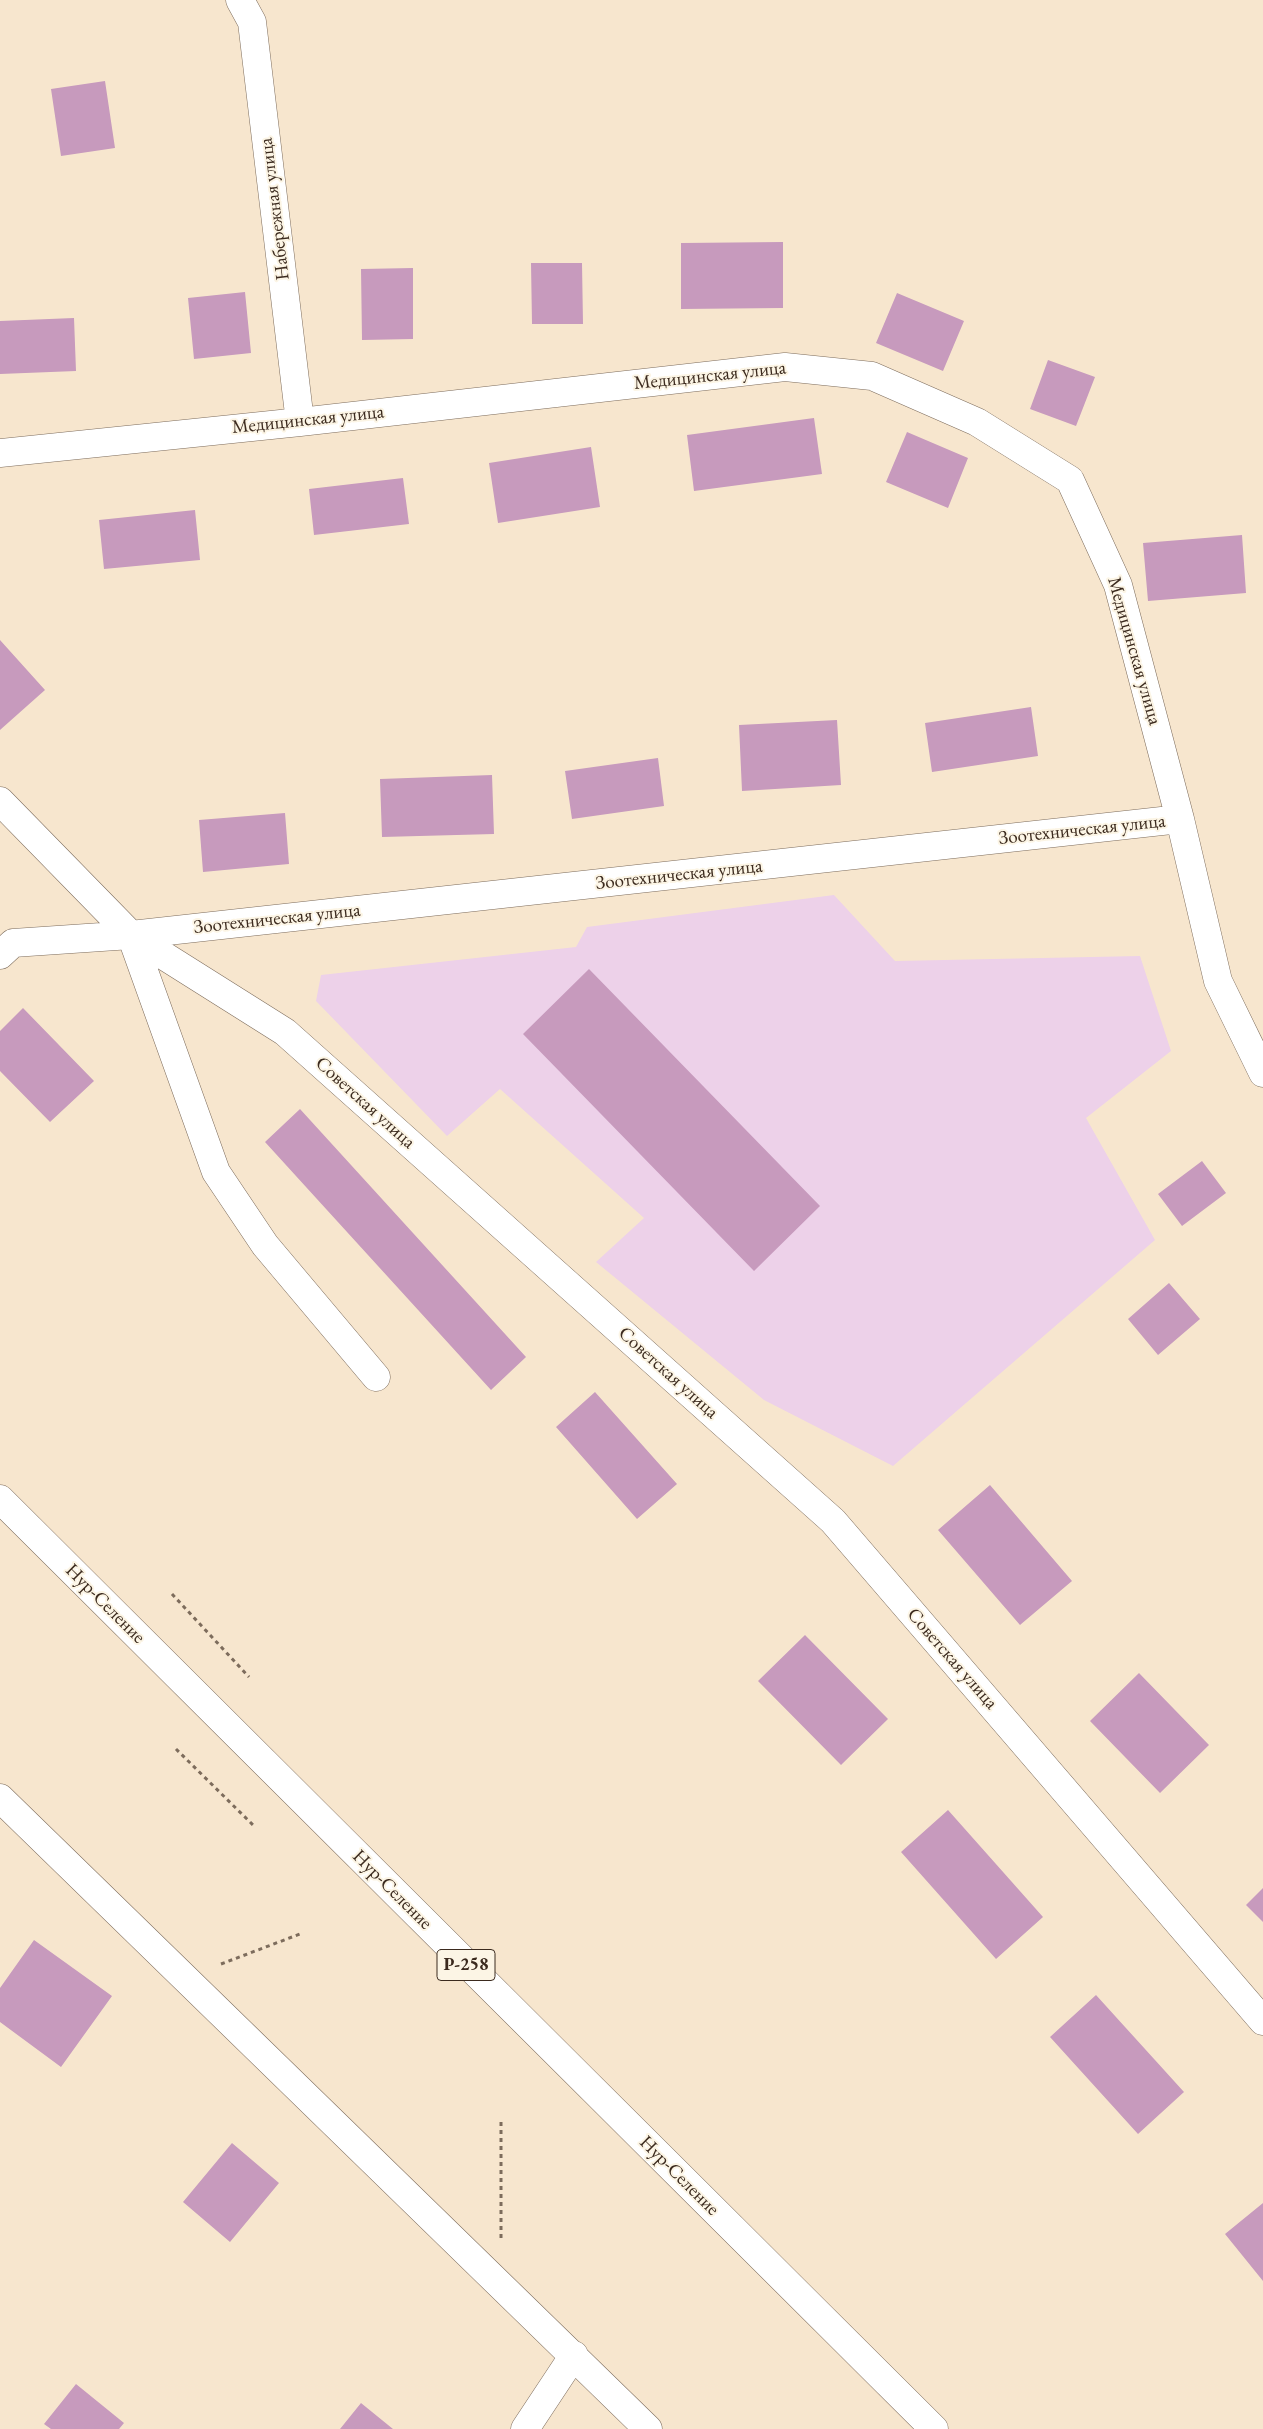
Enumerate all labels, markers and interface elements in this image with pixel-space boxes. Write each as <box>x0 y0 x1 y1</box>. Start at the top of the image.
street label: Набережная улица <box>255 136 295 282</box>
street label: Медицинская улица <box>633 357 787 395</box>
street label: Медицинская улица <box>231 401 385 439</box>
street label: Медицинская улица <box>1102 574 1166 728</box>
street label: Зоотехническая улица <box>997 810 1167 850</box>
street label: Зоотехническая улица <box>594 855 764 895</box>
street label: Зоотехническая улица <box>192 899 362 939</box>
street label: Советская улица <box>310 1052 420 1154</box>
street label: Советская улица <box>613 1322 723 1424</box>
street label: Нур-Селение <box>60 1559 150 1649</box>
street label: Советская улица <box>902 1604 1002 1714</box>
street label: Нур-Селение <box>347 1845 437 1935</box>
road number: Р-258 <box>437 1950 495 1980</box>
street label: Нур-Селение <box>634 2131 724 2221</box>

